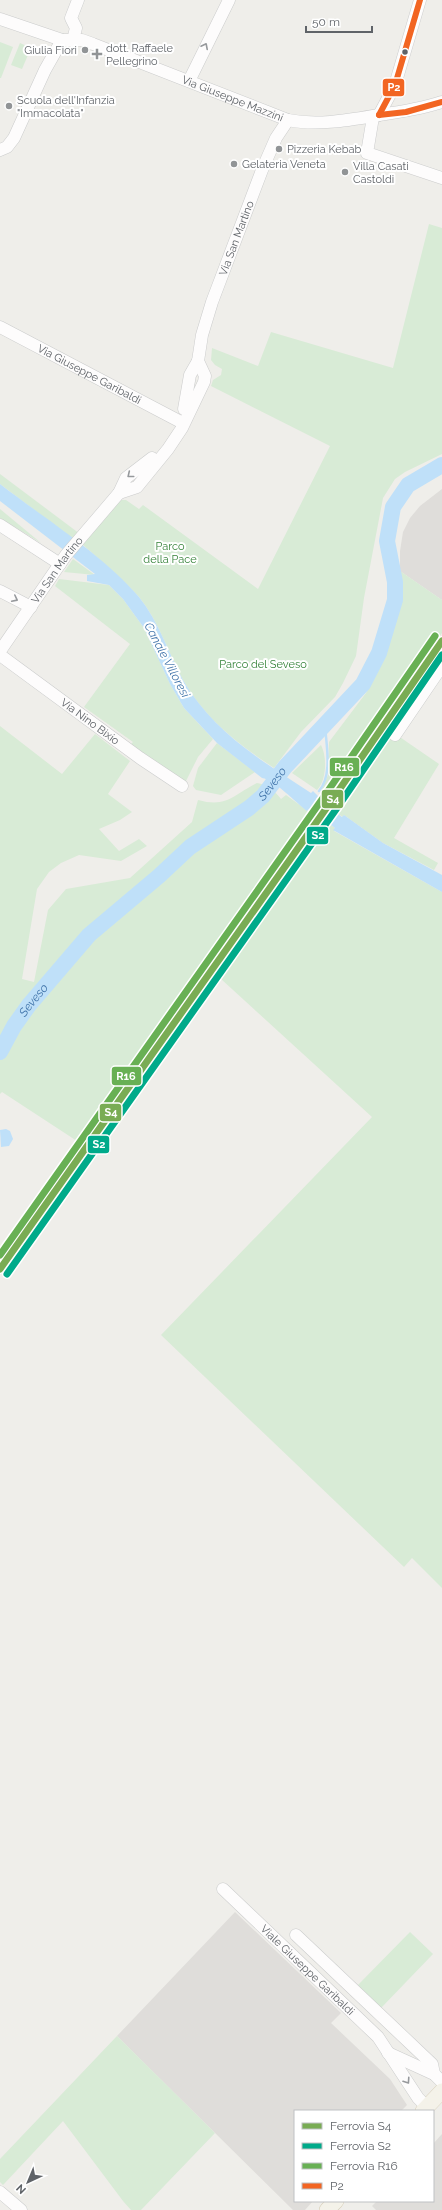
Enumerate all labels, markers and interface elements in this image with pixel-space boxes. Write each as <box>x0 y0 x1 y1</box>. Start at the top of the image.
scale bar <box>306 8 372 34</box>
text: 50 m <box>312 15 340 29</box>
place label: dott. Raffaele Pellegrino <box>106 42 173 68</box>
one-way arrow <box>200 42 208 50</box>
place label: Giulia Fiori <box>24 44 77 57</box>
marker: Giulia Fiori <box>80 45 90 55</box>
unlabelled marker <box>400 47 410 57</box>
marker: dott. Raffaele Pellegrino <box>91 48 103 60</box>
street label: Via Giuseppe Mazzini <box>180 73 285 124</box>
line badge: P2 <box>382 78 405 97</box>
text: P2 <box>387 81 401 94</box>
place label: Scuola dell'Infanzia "Immacolata" <box>17 94 115 120</box>
marker: Scuola dell'Infanzia "Immacolata" <box>4 101 14 111</box>
place label: Pizzeria Kebab <box>287 143 361 156</box>
marker: Pizzeria Kebab <box>274 144 284 154</box>
place label: Gelateria Veneta <box>242 158 326 171</box>
marker: Gelateria Veneta <box>229 159 239 169</box>
place label: Villa Casati Castoldi <box>353 160 409 186</box>
marker: Villa Casati Castoldi <box>340 167 350 177</box>
street label: Via San Martino <box>216 198 256 277</box>
street label: Via Giuseppe Garibaldi <box>35 341 144 407</box>
one-way arrow <box>128 470 135 477</box>
street label: Via San Martino <box>28 534 86 606</box>
park label: Parco della Pace <box>143 540 197 566</box>
one-way arrow <box>11 595 18 602</box>
water label: Canale Villoresi <box>141 620 193 700</box>
park label: Parco del Seveso <box>219 658 307 671</box>
street label: Via Nino Bixio <box>58 696 122 748</box>
line badge: R16 <box>329 757 360 777</box>
text: R16 <box>334 761 354 774</box>
water label: Seveso <box>255 764 289 804</box>
line badge: S4 <box>321 789 344 809</box>
text: S4 <box>326 793 340 806</box>
line badge: S2 <box>306 826 329 845</box>
text: S2 <box>312 829 324 842</box>
water label: Seveso <box>16 981 51 1020</box>
line badge: R16 <box>111 1066 142 1086</box>
text: R16 <box>116 1070 136 1083</box>
line badge: S4 <box>99 1103 122 1122</box>
text: S4 <box>104 1106 118 1119</box>
line badge: S2 <box>87 1135 110 1154</box>
text: S2 <box>93 1138 105 1151</box>
street label: Viale Giuseppe Garibaldi <box>258 1922 357 2018</box>
one-way arrow <box>402 2077 410 2084</box>
legend <box>294 2110 434 2202</box>
text: Ferrovia S4 <box>330 2119 392 2133</box>
text: Ferrovia S2 <box>330 2139 391 2153</box>
text: Ferrovia R16 <box>330 2159 398 2173</box>
north arrow <box>8 2162 48 2202</box>
text: P2 <box>330 2179 344 2193</box>
text: N <box>14 2181 29 2196</box>

